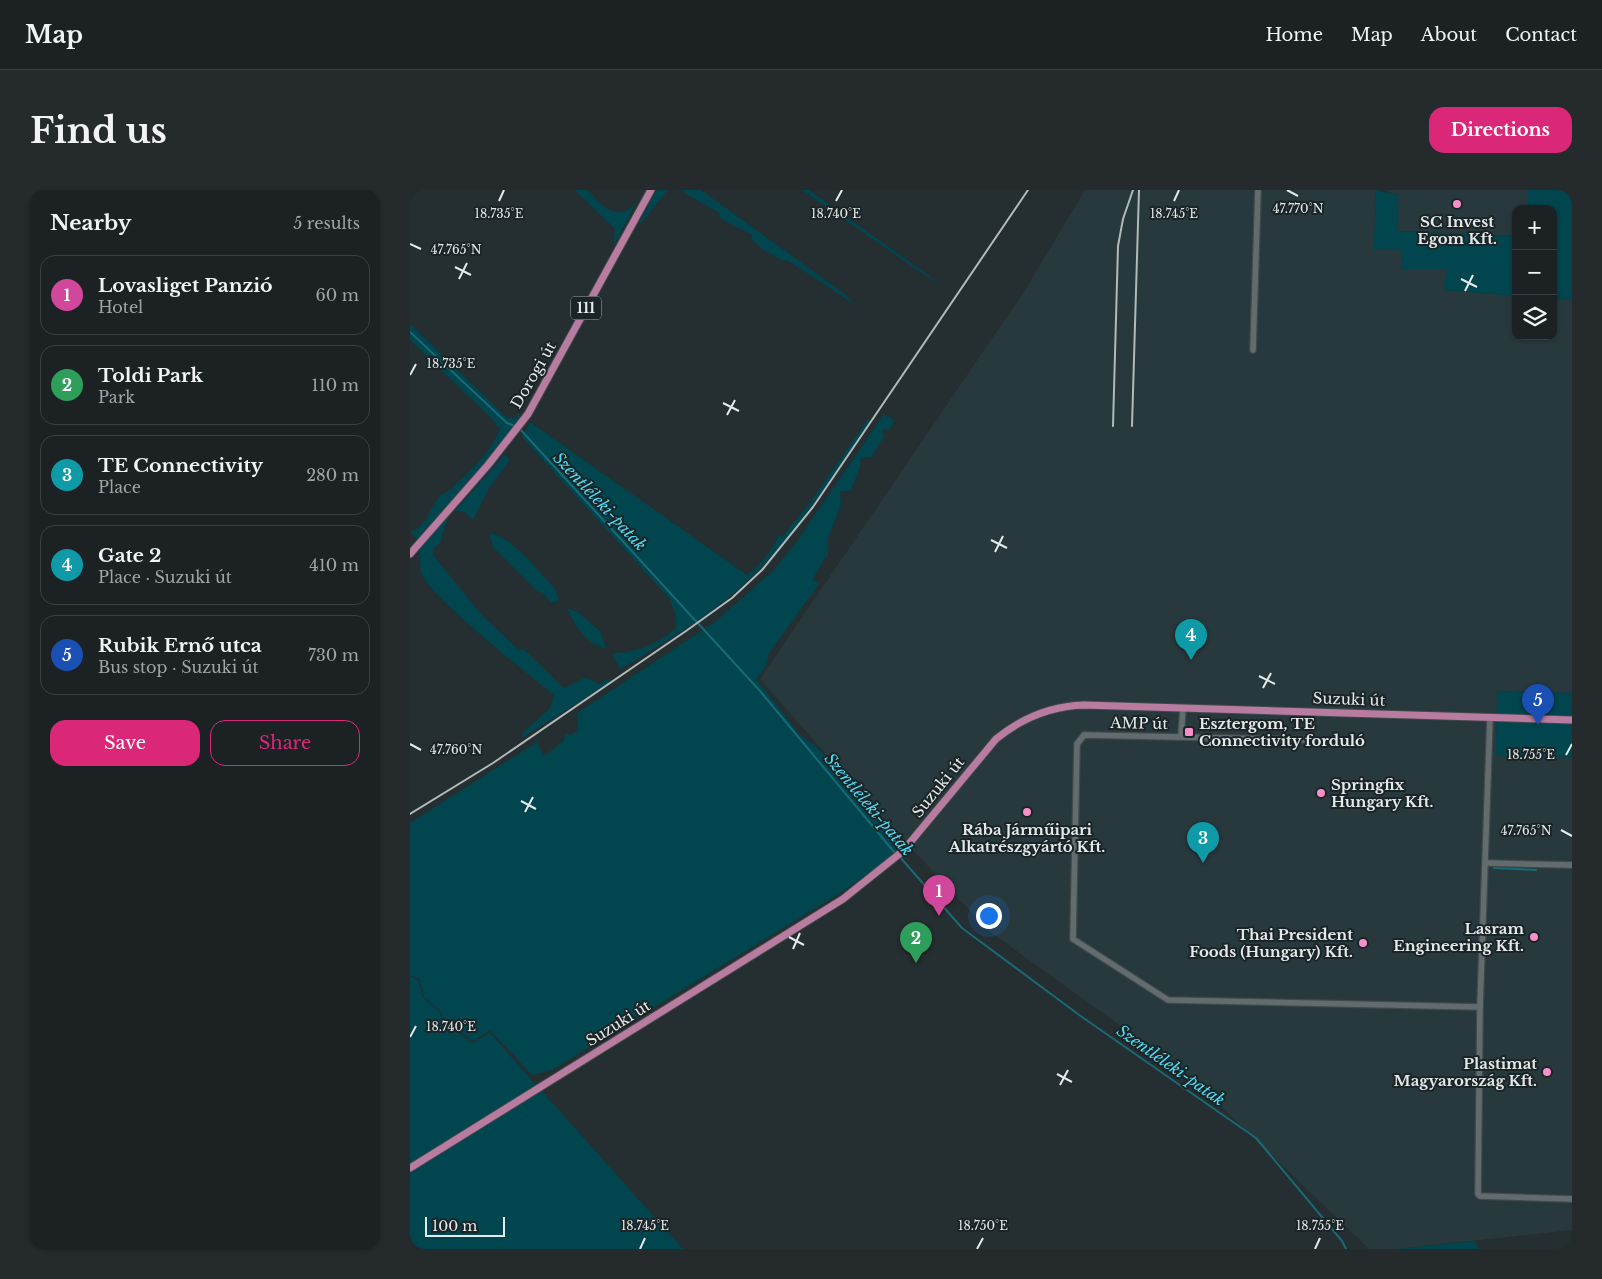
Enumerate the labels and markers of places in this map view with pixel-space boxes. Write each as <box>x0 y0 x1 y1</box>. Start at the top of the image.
marker: SC Invest Egom Kft. <box>1451 198 1463 210</box>
place label: SC Invest Egom Kft. <box>1417 212 1497 248</box>
pin: 4 <box>1175 619 1207 660</box>
pin: 5 <box>1522 684 1554 725</box>
place label: Esztergom, TE Connectivity forduló <box>1199 714 1365 750</box>
marker: Esztergom, TE Connectivity forduló <box>1183 726 1195 738</box>
place label: Springfix Hungary Kft. <box>1331 775 1434 811</box>
marker: Springfix Hungary Kft. <box>1315 787 1327 799</box>
marker: Rába Járműipari Alkatrészgyártó Kft. <box>1021 806 1033 818</box>
place label: Rába Járműipari Alkatrészgyártó Kft. <box>948 820 1105 856</box>
pin: 3 <box>1187 822 1219 863</box>
pin: 1 <box>923 875 955 916</box>
place label: Lasram Engineering Kft. <box>1393 919 1524 955</box>
pin: 2 <box>900 922 932 963</box>
place label: Thai President Foods (Hungary) Kft. <box>1189 925 1353 961</box>
marker: Lasram Engineering Kft. <box>1528 931 1540 943</box>
marker: Thai President Foods (Hungary) Kft. <box>1357 937 1369 949</box>
place label: Plastimat Magyarország Kft. <box>1393 1054 1537 1090</box>
marker: Plastimat Magyarország Kft. <box>1541 1066 1553 1078</box>

